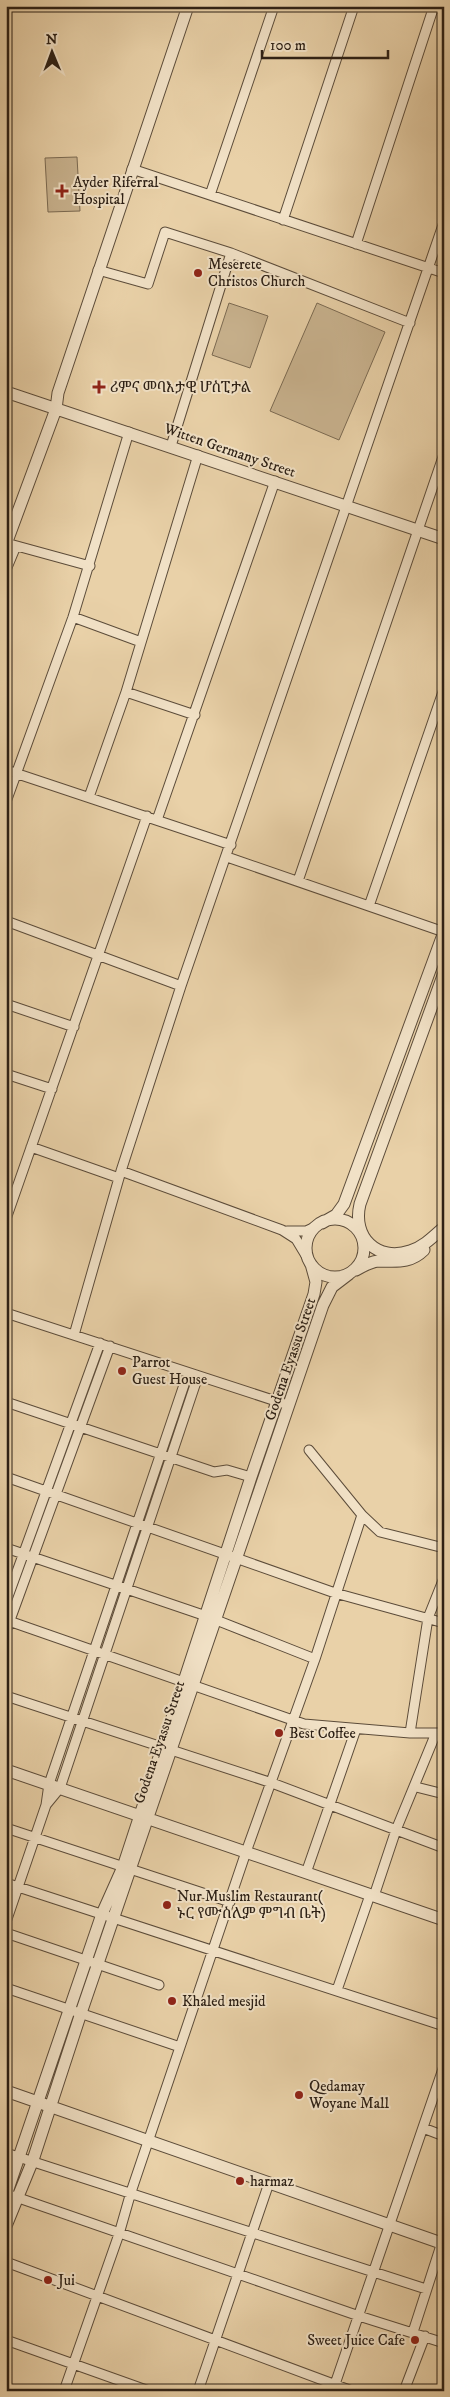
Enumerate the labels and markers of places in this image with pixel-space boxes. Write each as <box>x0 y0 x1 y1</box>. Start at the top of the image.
place label: Ayder Riferral Hospital <box>73 173 159 209</box>
marker: Ayder Riferral Hospital <box>55 184 69 198</box>
place label: Meserete Christos Church <box>208 255 306 291</box>
marker: Meserete Christos Church <box>192 267 204 279</box>
place label: ሪምና መባእታዊ ሆስፒታል <box>110 378 252 397</box>
marker: ሪምና መባእታዊ ሆስፒታል <box>92 380 106 394</box>
place label: Parrot Guest House <box>132 1353 207 1389</box>
marker: Parrot Guest House <box>116 1365 128 1377</box>
place label: Best Coffee <box>289 1724 356 1743</box>
marker: Best Coffee <box>273 1727 285 1739</box>
place label: Nur Muslim Restaurant( ኑር የሙስሊም ምግብ ቤት) <box>177 1887 326 1923</box>
marker: Nur Muslim Restaurant( ኑር የሙስሊም ምግብ ቤት) <box>161 1899 173 1911</box>
place label: Khaled mesjid <box>182 1992 266 2011</box>
marker: Khaled mesjid <box>166 1995 178 2007</box>
place label: Qedamay Woyane Mall <box>308 2077 390 2113</box>
marker: Qedamay Woyane Mall <box>293 2089 305 2101</box>
place label: harmaz <box>250 2172 294 2191</box>
marker: harmaz <box>234 2175 246 2187</box>
place label: Jui <box>56 2271 75 2290</box>
marker: Jui <box>42 2274 54 2286</box>
place label: Sweet Juice Cafe <box>307 2331 405 2350</box>
marker: Sweet Juice Cafe <box>409 2334 421 2346</box>

